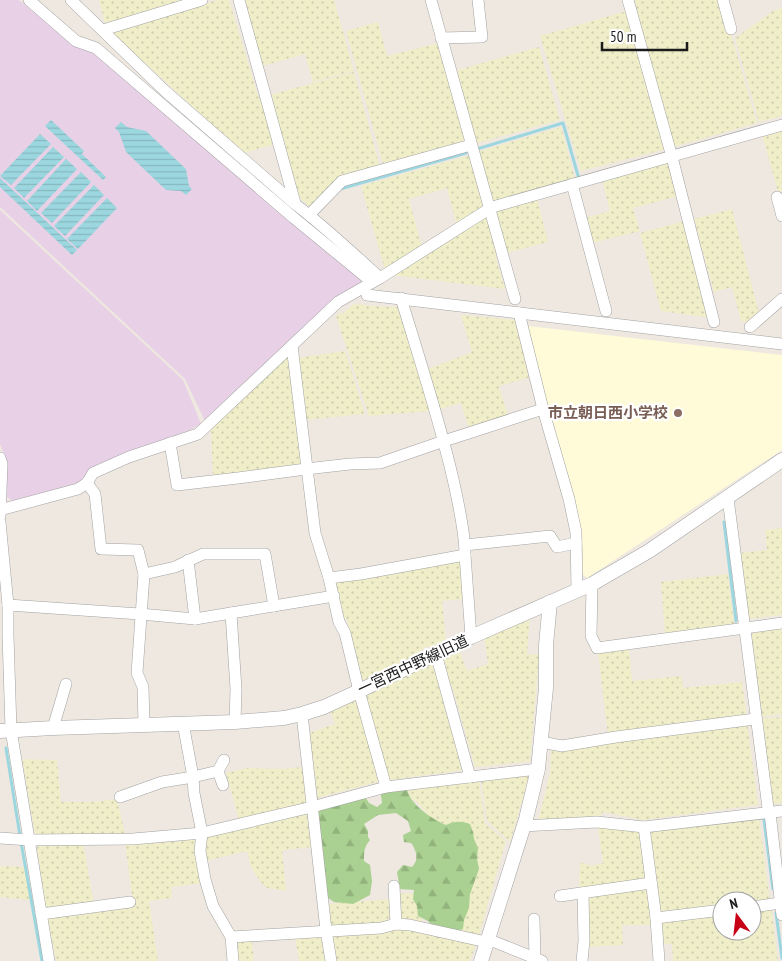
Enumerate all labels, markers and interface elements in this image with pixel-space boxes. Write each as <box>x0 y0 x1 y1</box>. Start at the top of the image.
scale bar <box>602 20 687 52</box>
text: 50 m <box>610 27 636 46</box>
place label: 市立朝日西小学校 <box>548 403 668 422</box>
marker: 市立朝日西小学校 <box>672 407 684 419</box>
street label: 一宮西中野線旧道 <box>354 631 471 699</box>
north arrow <box>712 891 762 941</box>
text: N <box>728 894 740 913</box>

